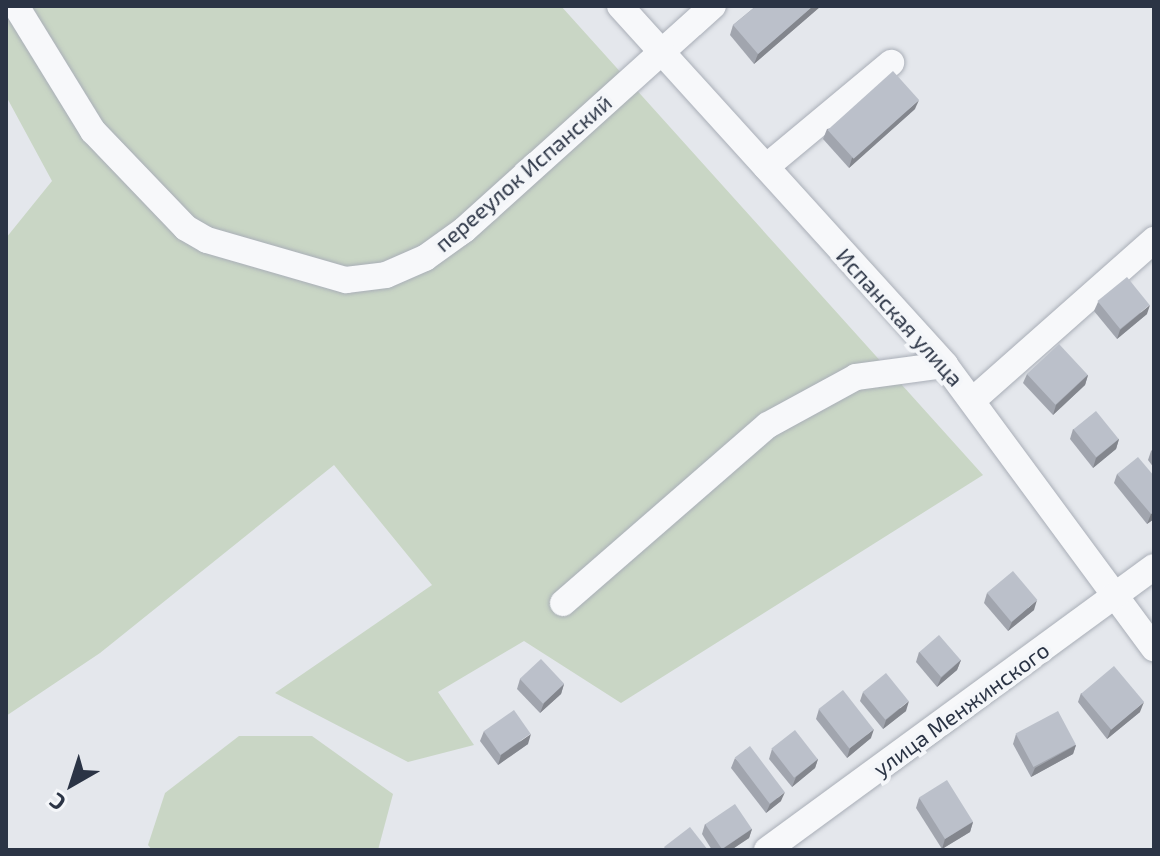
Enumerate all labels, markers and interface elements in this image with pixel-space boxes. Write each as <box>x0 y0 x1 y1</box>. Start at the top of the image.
street label: перееулок Испанский <box>429 89 617 257</box>
street label: Испанская улица <box>831 243 969 391</box>
street label: улица Менжинского <box>868 636 1054 782</box>
north arrow <box>32 744 112 824</box>
text: С <box>44 788 70 817</box>

